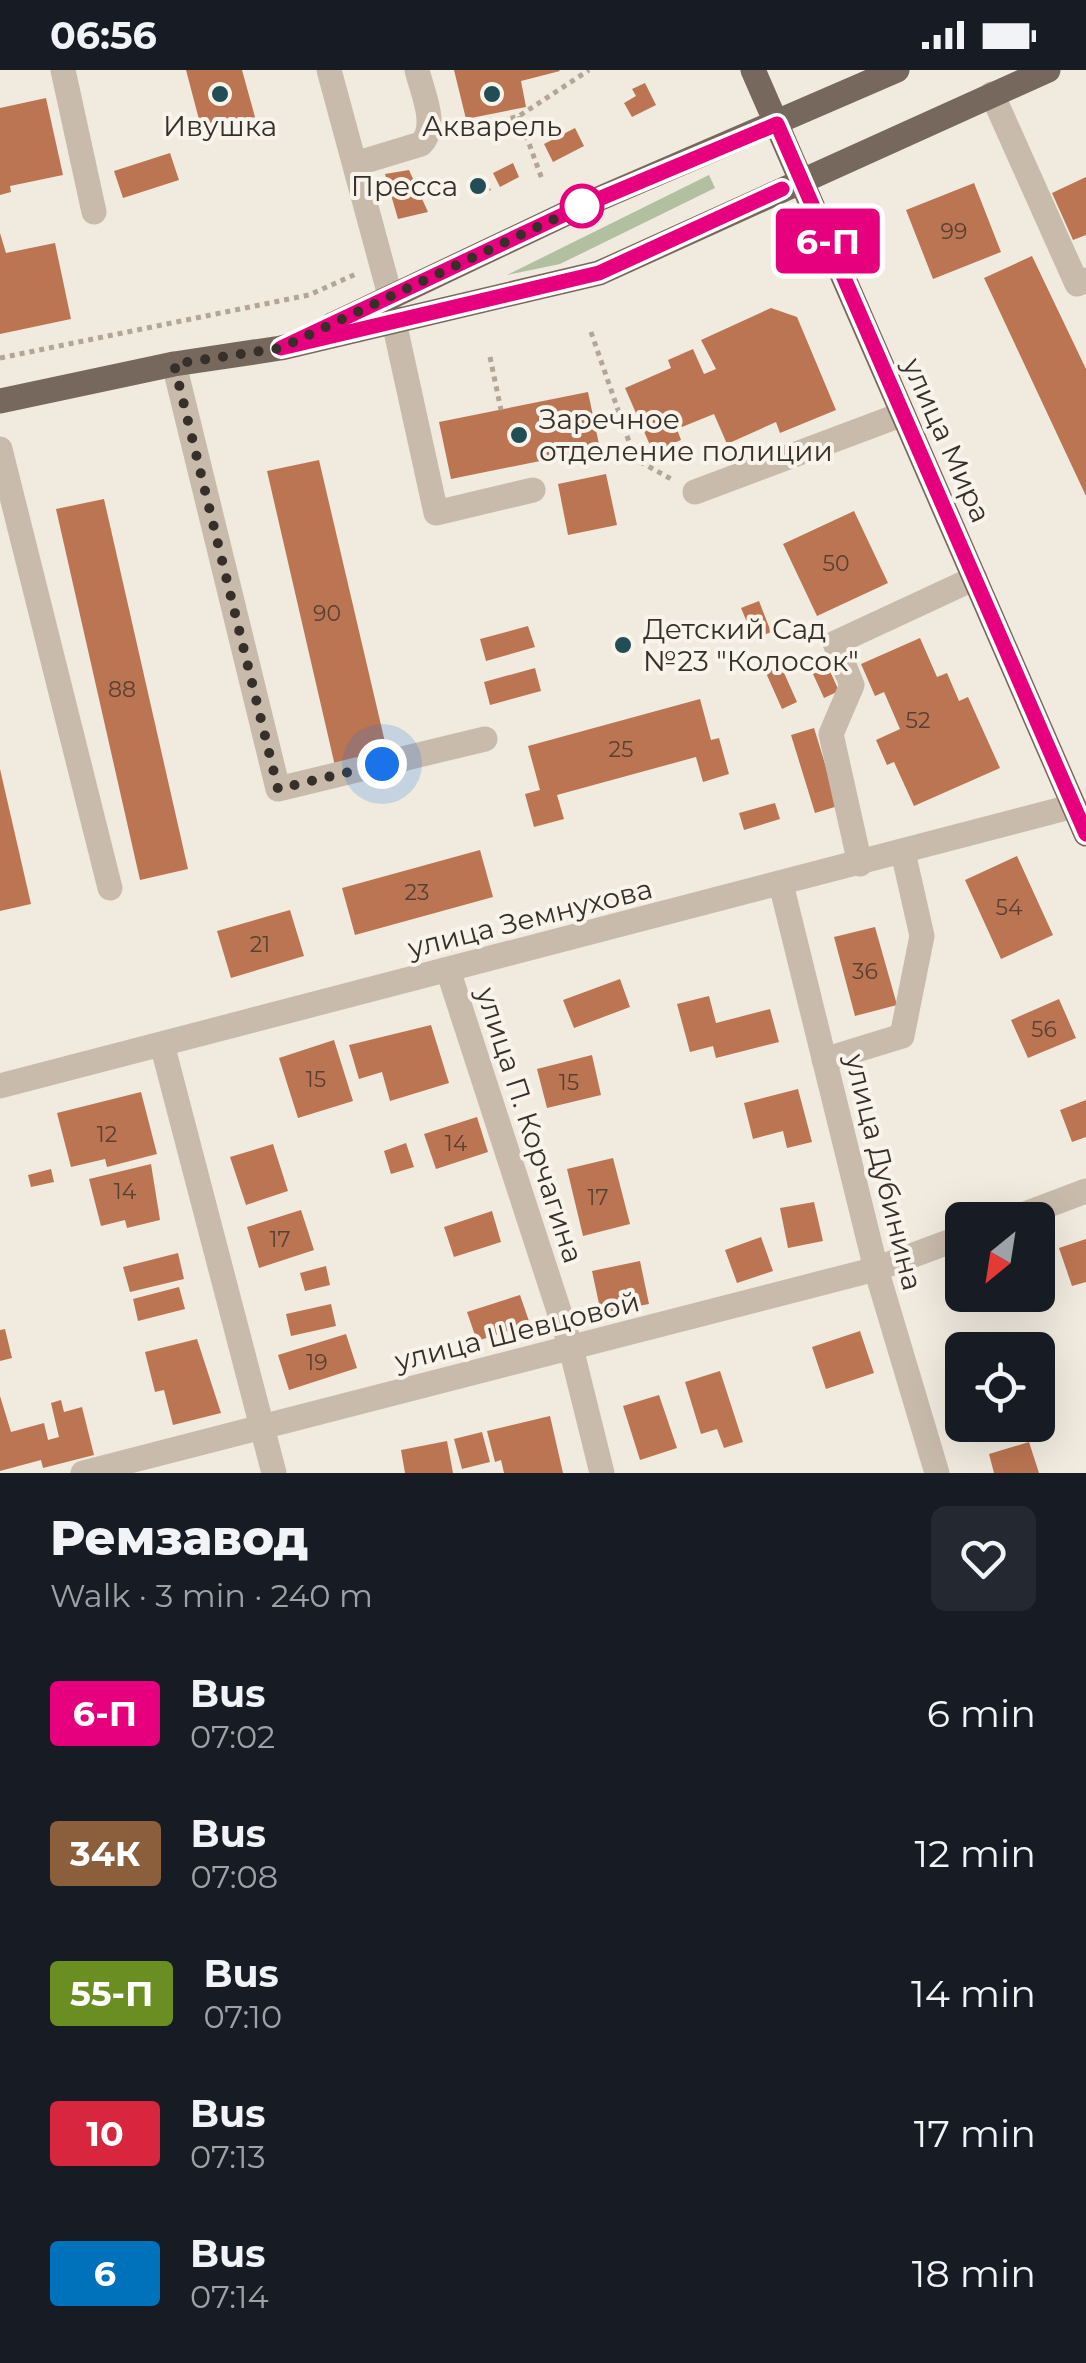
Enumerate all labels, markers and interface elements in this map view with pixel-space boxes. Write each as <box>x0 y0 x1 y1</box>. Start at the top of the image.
text: 06:56 <box>50 12 157 59</box>
marker: Ивушка <box>209 83 231 105</box>
marker: Акварель <box>481 83 503 105</box>
place label: Ивушка <box>163 109 277 143</box>
place label: Акварель <box>422 109 562 143</box>
place label: Пресса <box>351 169 458 203</box>
marker: Пресса <box>467 175 489 197</box>
unlabelled marker <box>561 185 603 227</box>
line badge: 6-П <box>770 208 886 274</box>
house number: 99 <box>941 218 967 245</box>
text: 6-П <box>796 220 860 263</box>
street label: улица Мира <box>895 352 998 527</box>
place label: Заречное отделение полиции <box>539 402 833 468</box>
marker: Заречное отделение полиции <box>508 424 530 446</box>
house number: 50 <box>822 550 850 577</box>
house number: 90 <box>313 600 341 627</box>
place label: Детский Сад №23 "Колосок" <box>643 612 859 678</box>
marker: Детский Сад №23 "Колосок" <box>612 634 634 656</box>
house number: 88 <box>108 676 136 703</box>
house number: 52 <box>906 707 930 734</box>
house number: 25 <box>609 736 633 763</box>
your location <box>357 739 407 789</box>
street label: улица Земнухова <box>403 871 656 965</box>
house number: 23 <box>405 879 429 906</box>
house number: 54 <box>996 894 1023 921</box>
house number: 21 <box>250 931 270 958</box>
house number: 36 <box>852 958 878 985</box>
street label: улица П. Корчагина <box>469 982 591 1267</box>
house number: 56 <box>1031 1016 1057 1043</box>
street label: улица Дубинина <box>838 1049 930 1294</box>
house number: 15 <box>306 1066 326 1093</box>
house number: 15 <box>559 1069 579 1096</box>
house number: 12 <box>97 1121 117 1148</box>
house number: 14 <box>445 1130 468 1157</box>
house number: 14 <box>114 1178 137 1205</box>
house number: 17 <box>588 1184 608 1211</box>
north arrow <box>945 1202 1055 1312</box>
map controls <box>945 1202 1055 1442</box>
house number: 17 <box>270 1226 290 1253</box>
street label: улица Шевцовой <box>390 1284 643 1378</box>
button: locate <box>945 1332 1055 1442</box>
house number: 19 <box>306 1349 328 1376</box>
button: heart <box>931 1506 1036 1611</box>
text: Ремзавод <box>50 1509 308 1567</box>
text: Walk · 3 min · 240 m <box>50 1576 373 1615</box>
text: Bus <box>190 1670 265 1717</box>
text: 6 min <box>927 1690 1036 1737</box>
text: 6-П <box>73 1692 137 1735</box>
text: 07:02 <box>190 1717 275 1756</box>
text: Bus <box>191 1810 266 1857</box>
text: 12 min <box>915 1830 1036 1877</box>
text: 34К <box>70 1832 141 1875</box>
text: 07:08 <box>191 1857 278 1896</box>
text: Bus <box>203 1950 279 1997</box>
text: 14 min <box>911 1970 1036 2017</box>
text: 55-П <box>70 1972 153 2015</box>
text: 07:10 <box>203 1997 282 2036</box>
text: Bus <box>190 2090 265 2137</box>
text: 17 min <box>914 2110 1036 2157</box>
text: 10 <box>86 2112 124 2155</box>
text: 07:13 <box>190 2137 266 2176</box>
text: Bus <box>190 2230 265 2277</box>
text: 18 min <box>912 2250 1036 2297</box>
text: 6 <box>94 2252 116 2295</box>
text: 07:14 <box>190 2277 269 2316</box>

